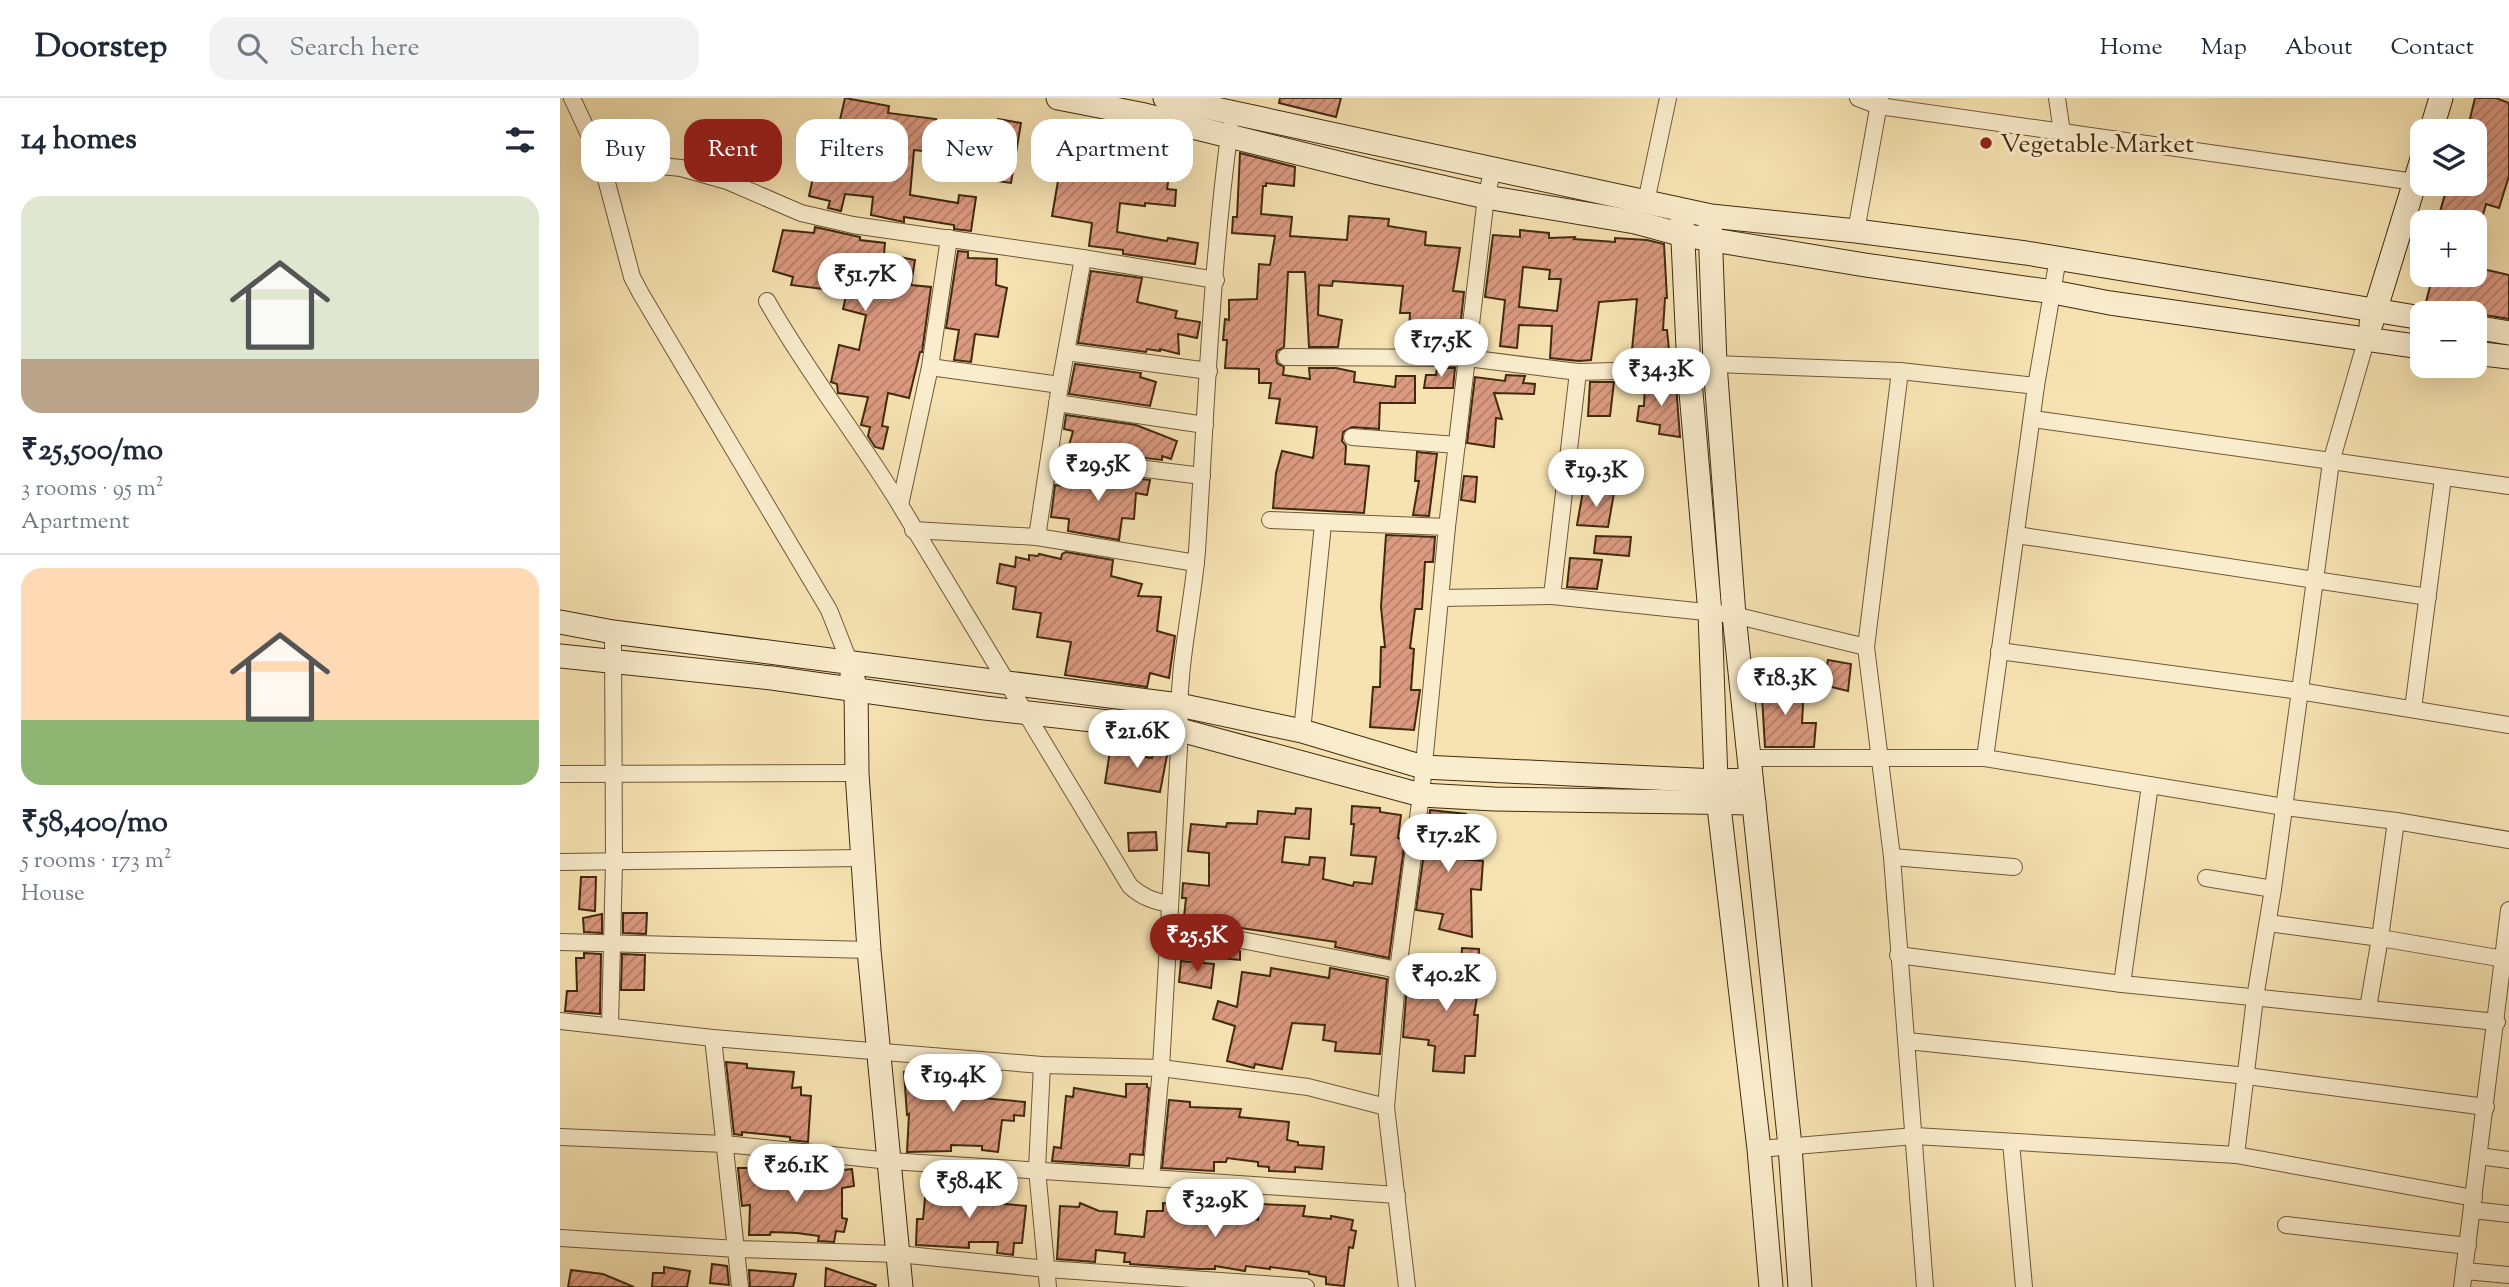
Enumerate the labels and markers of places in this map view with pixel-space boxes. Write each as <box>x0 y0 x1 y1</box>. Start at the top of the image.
place label: Vegetable Market <box>2000 127 2194 164</box>
marker: Vegetable Market <box>1978 135 1994 151</box>
pin: ₹51.7K <box>808 254 922 313</box>
pin: ₹17.5K <box>1384 320 1498 379</box>
pin: ₹34.3K <box>1604 348 1718 408</box>
pin: ₹29.5K <box>1041 444 1155 503</box>
pin: ₹19.3K <box>1539 450 1653 509</box>
pin: ₹18.3K <box>1728 658 1842 717</box>
pin: ₹21.6K <box>1080 710 1194 770</box>
pin: ₹17.2K <box>1391 814 1505 874</box>
pin: ₹25.5K <box>1140 914 1254 974</box>
pin: ₹40.2K <box>1389 954 1503 1013</box>
pin: ₹19.4K <box>896 1054 1010 1114</box>
pin: ₹26.1K <box>739 1144 853 1204</box>
pin: ₹58.4K <box>912 1160 1026 1220</box>
pin: ₹32.9K <box>1158 1180 1272 1239</box>

